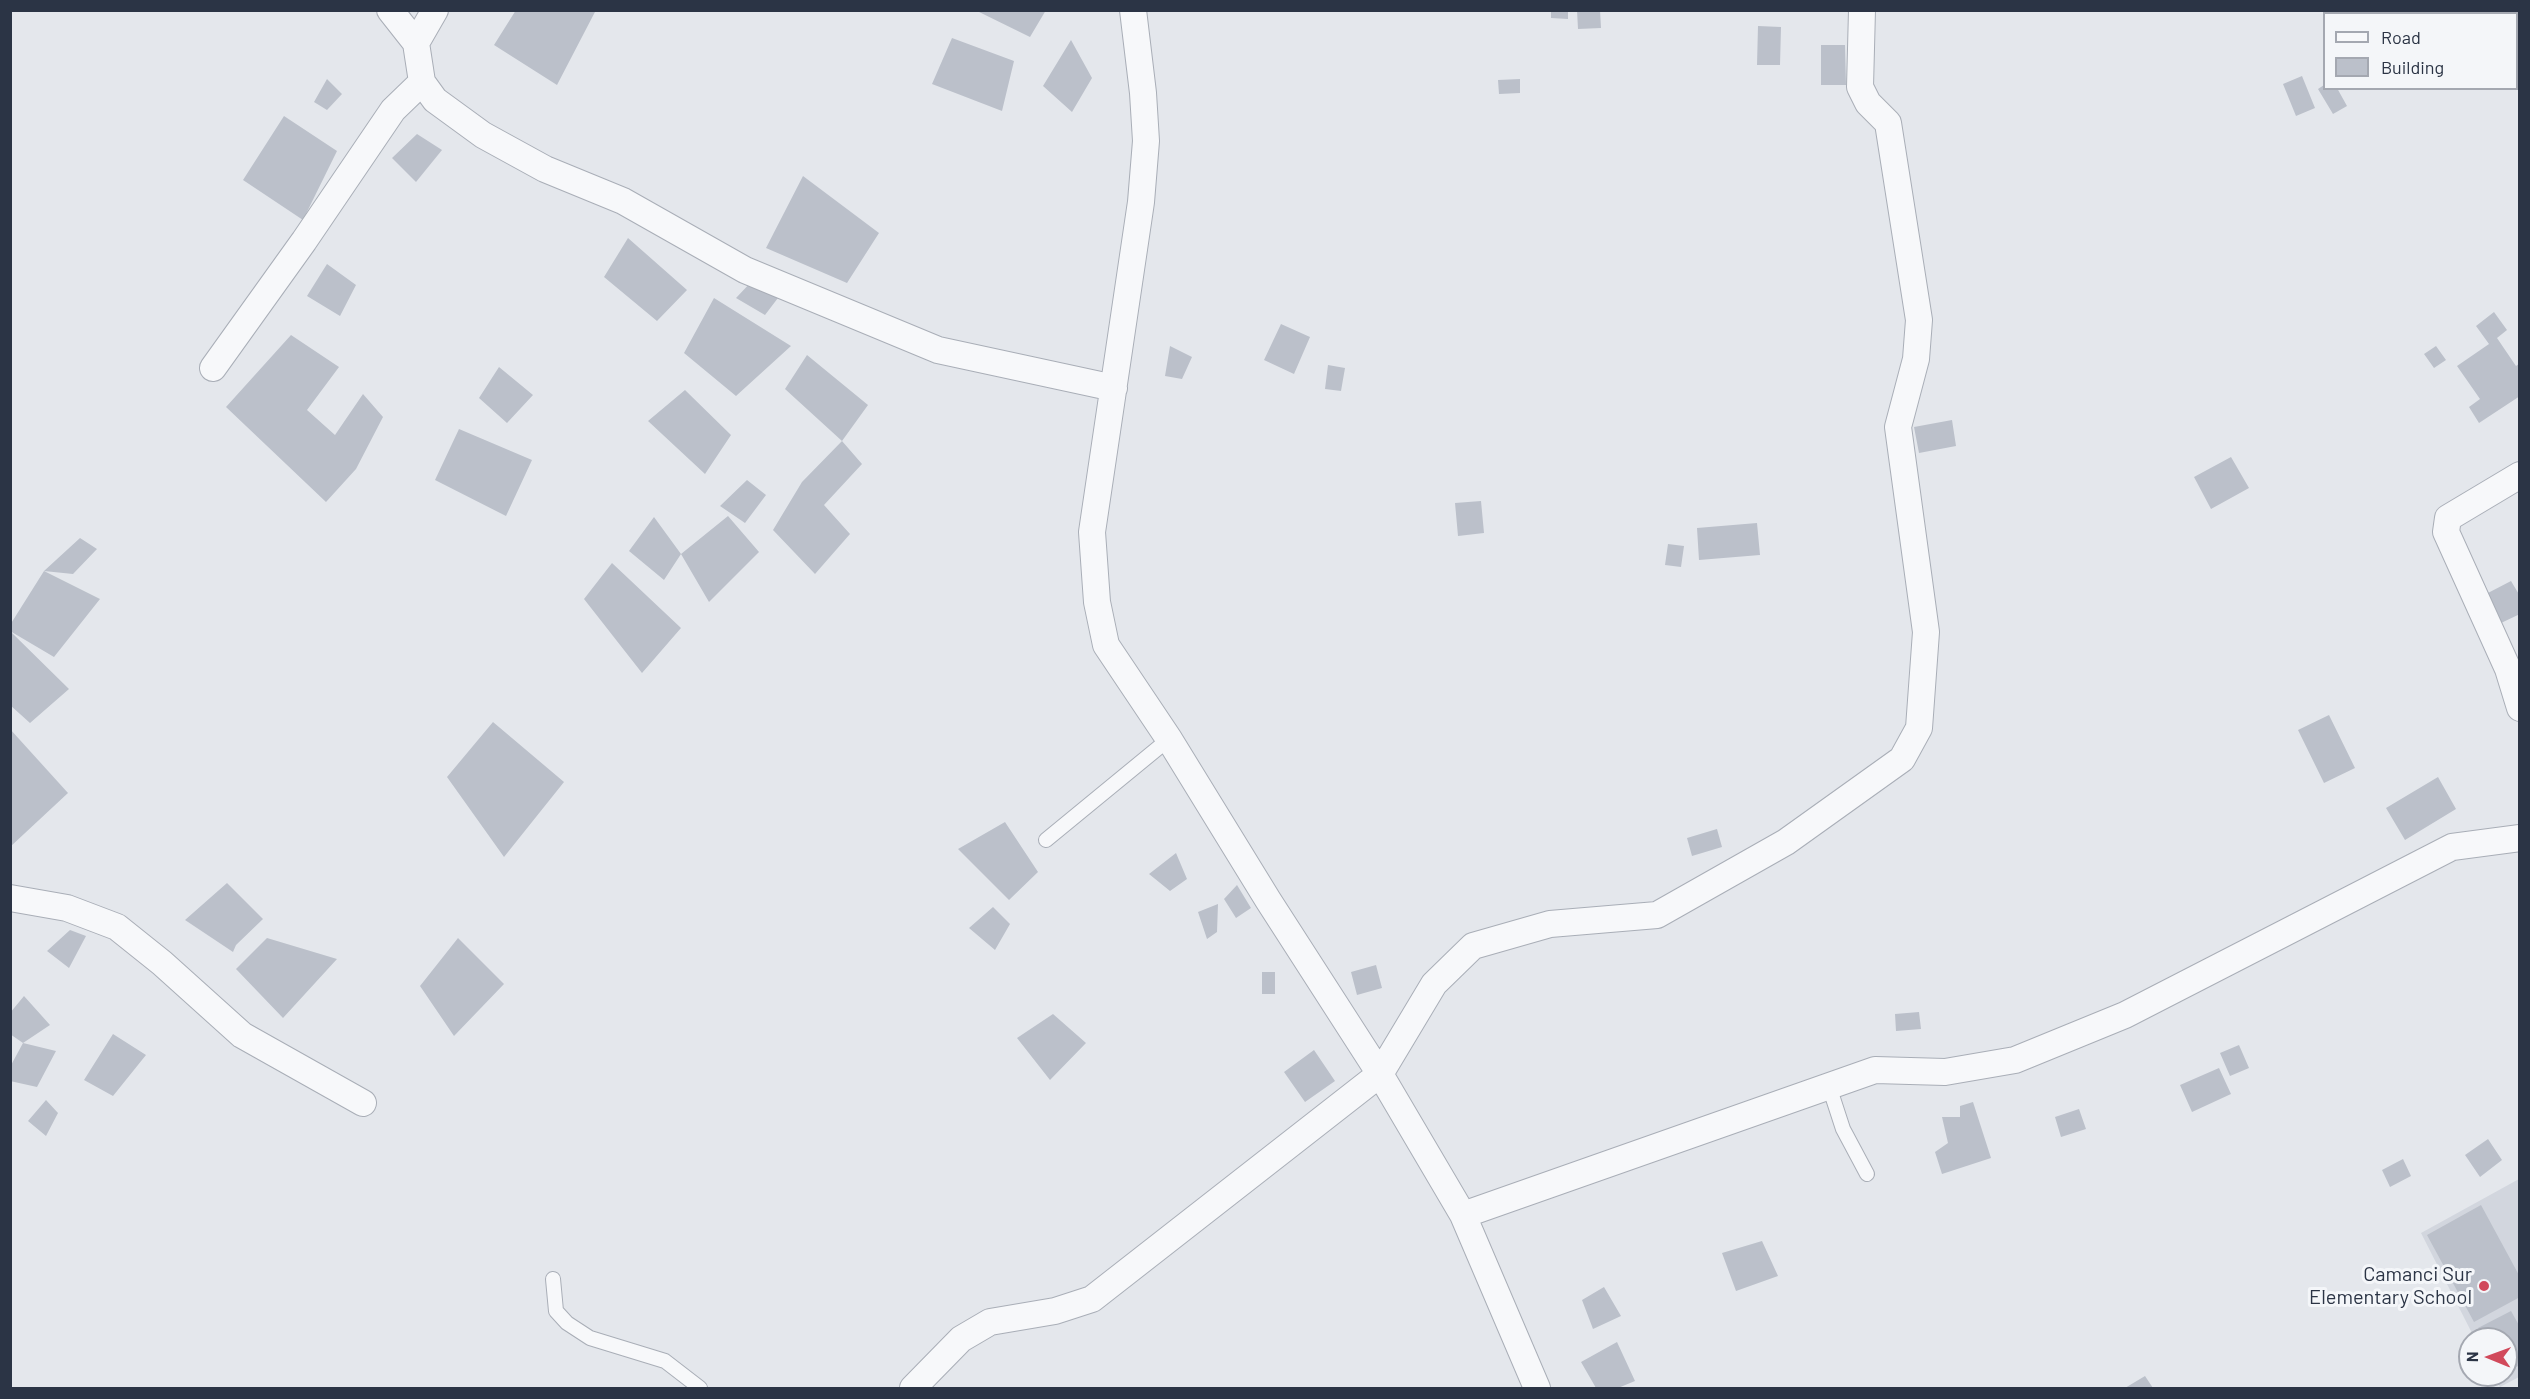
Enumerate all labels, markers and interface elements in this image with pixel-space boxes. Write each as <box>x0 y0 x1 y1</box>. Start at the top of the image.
legend <box>2323 12 2518 90</box>
text: Road <box>2381 26 2421 48</box>
text: Building <box>2381 56 2444 78</box>
place label: Camanci Sur Elementary School <box>2309 1262 2472 1309</box>
marker: Camanci Sur Elementary School <box>2477 1279 2491 1293</box>
north arrow <box>2458 1327 2518 1387</box>
text: N <box>2462 1351 2481 1362</box>

